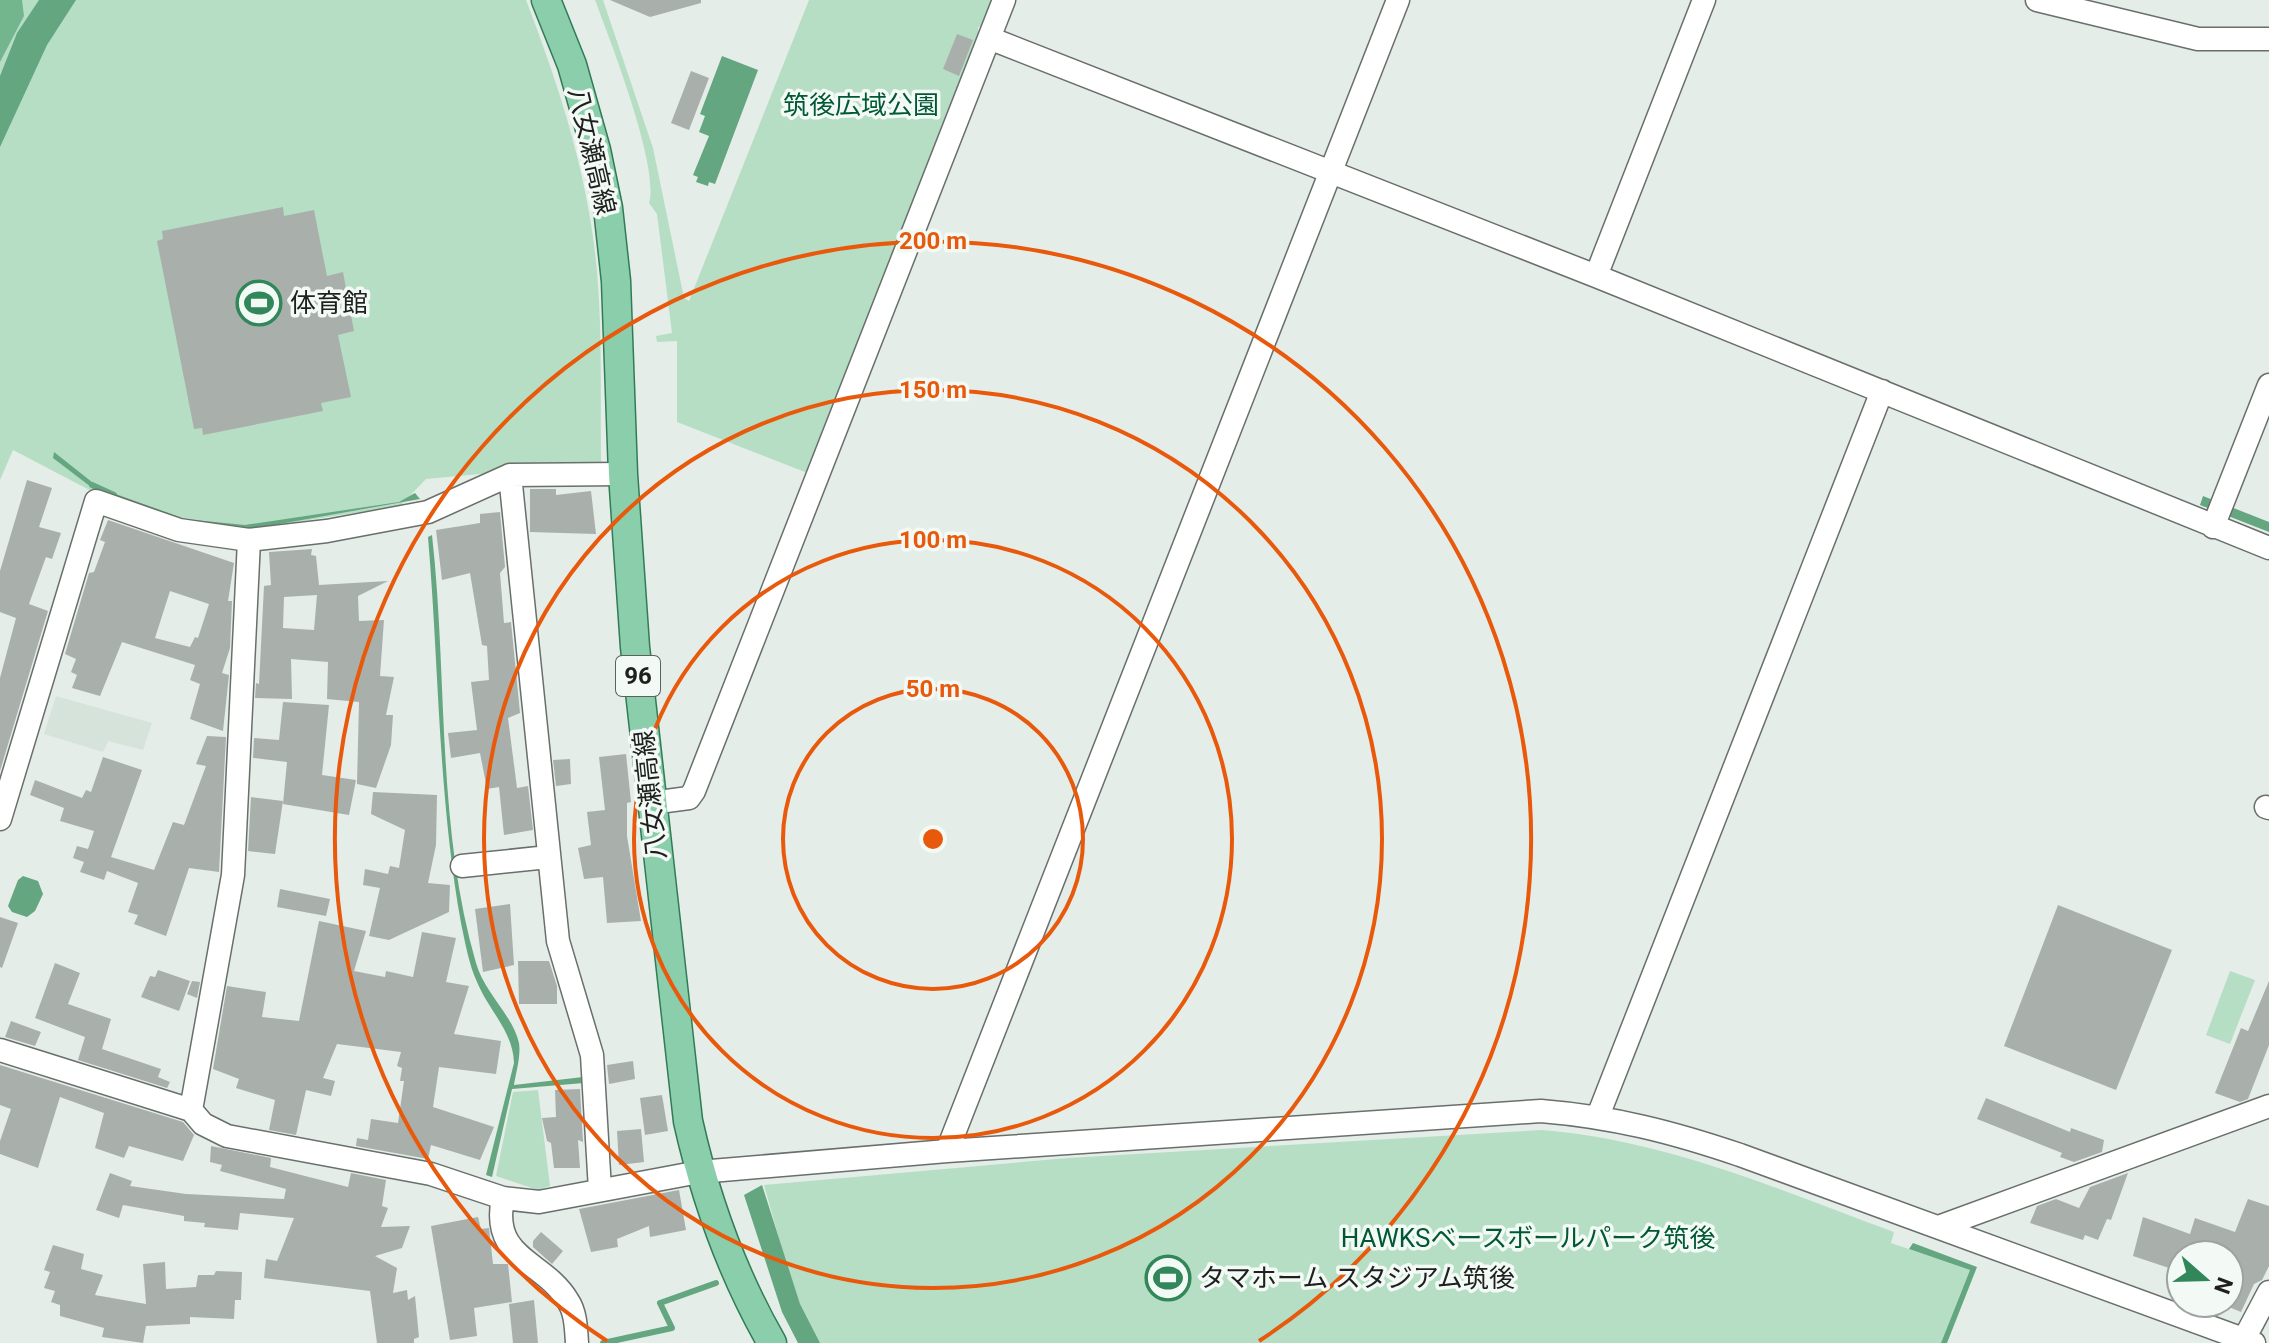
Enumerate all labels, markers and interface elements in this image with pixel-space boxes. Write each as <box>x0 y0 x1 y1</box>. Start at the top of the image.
street label: 八女瀬高線 <box>563 84 621 218</box>
park label: 筑後広域公園 <box>783 90 939 120</box>
text: 200 m <box>899 227 967 255</box>
sports icon: 体育館 <box>235 279 283 327</box>
place label: 体育館 <box>290 288 368 318</box>
text: 150 m <box>899 376 967 404</box>
text: 100 m <box>899 526 967 554</box>
road number: 96 <box>616 656 660 696</box>
text: 50 m <box>906 675 960 703</box>
street label: 八女瀬高線 <box>628 729 672 861</box>
centre of rings <box>919 825 947 853</box>
park label: HAWKSベースボールパーク筑後 <box>1341 1223 1715 1253</box>
north arrow <box>2165 1239 2245 1319</box>
sports icon: タマホーム スタジアム筑後 <box>1144 1254 1192 1302</box>
place label: タマホーム スタジアム筑後 <box>1199 1263 1515 1293</box>
text: N <box>2209 1274 2238 1297</box>

